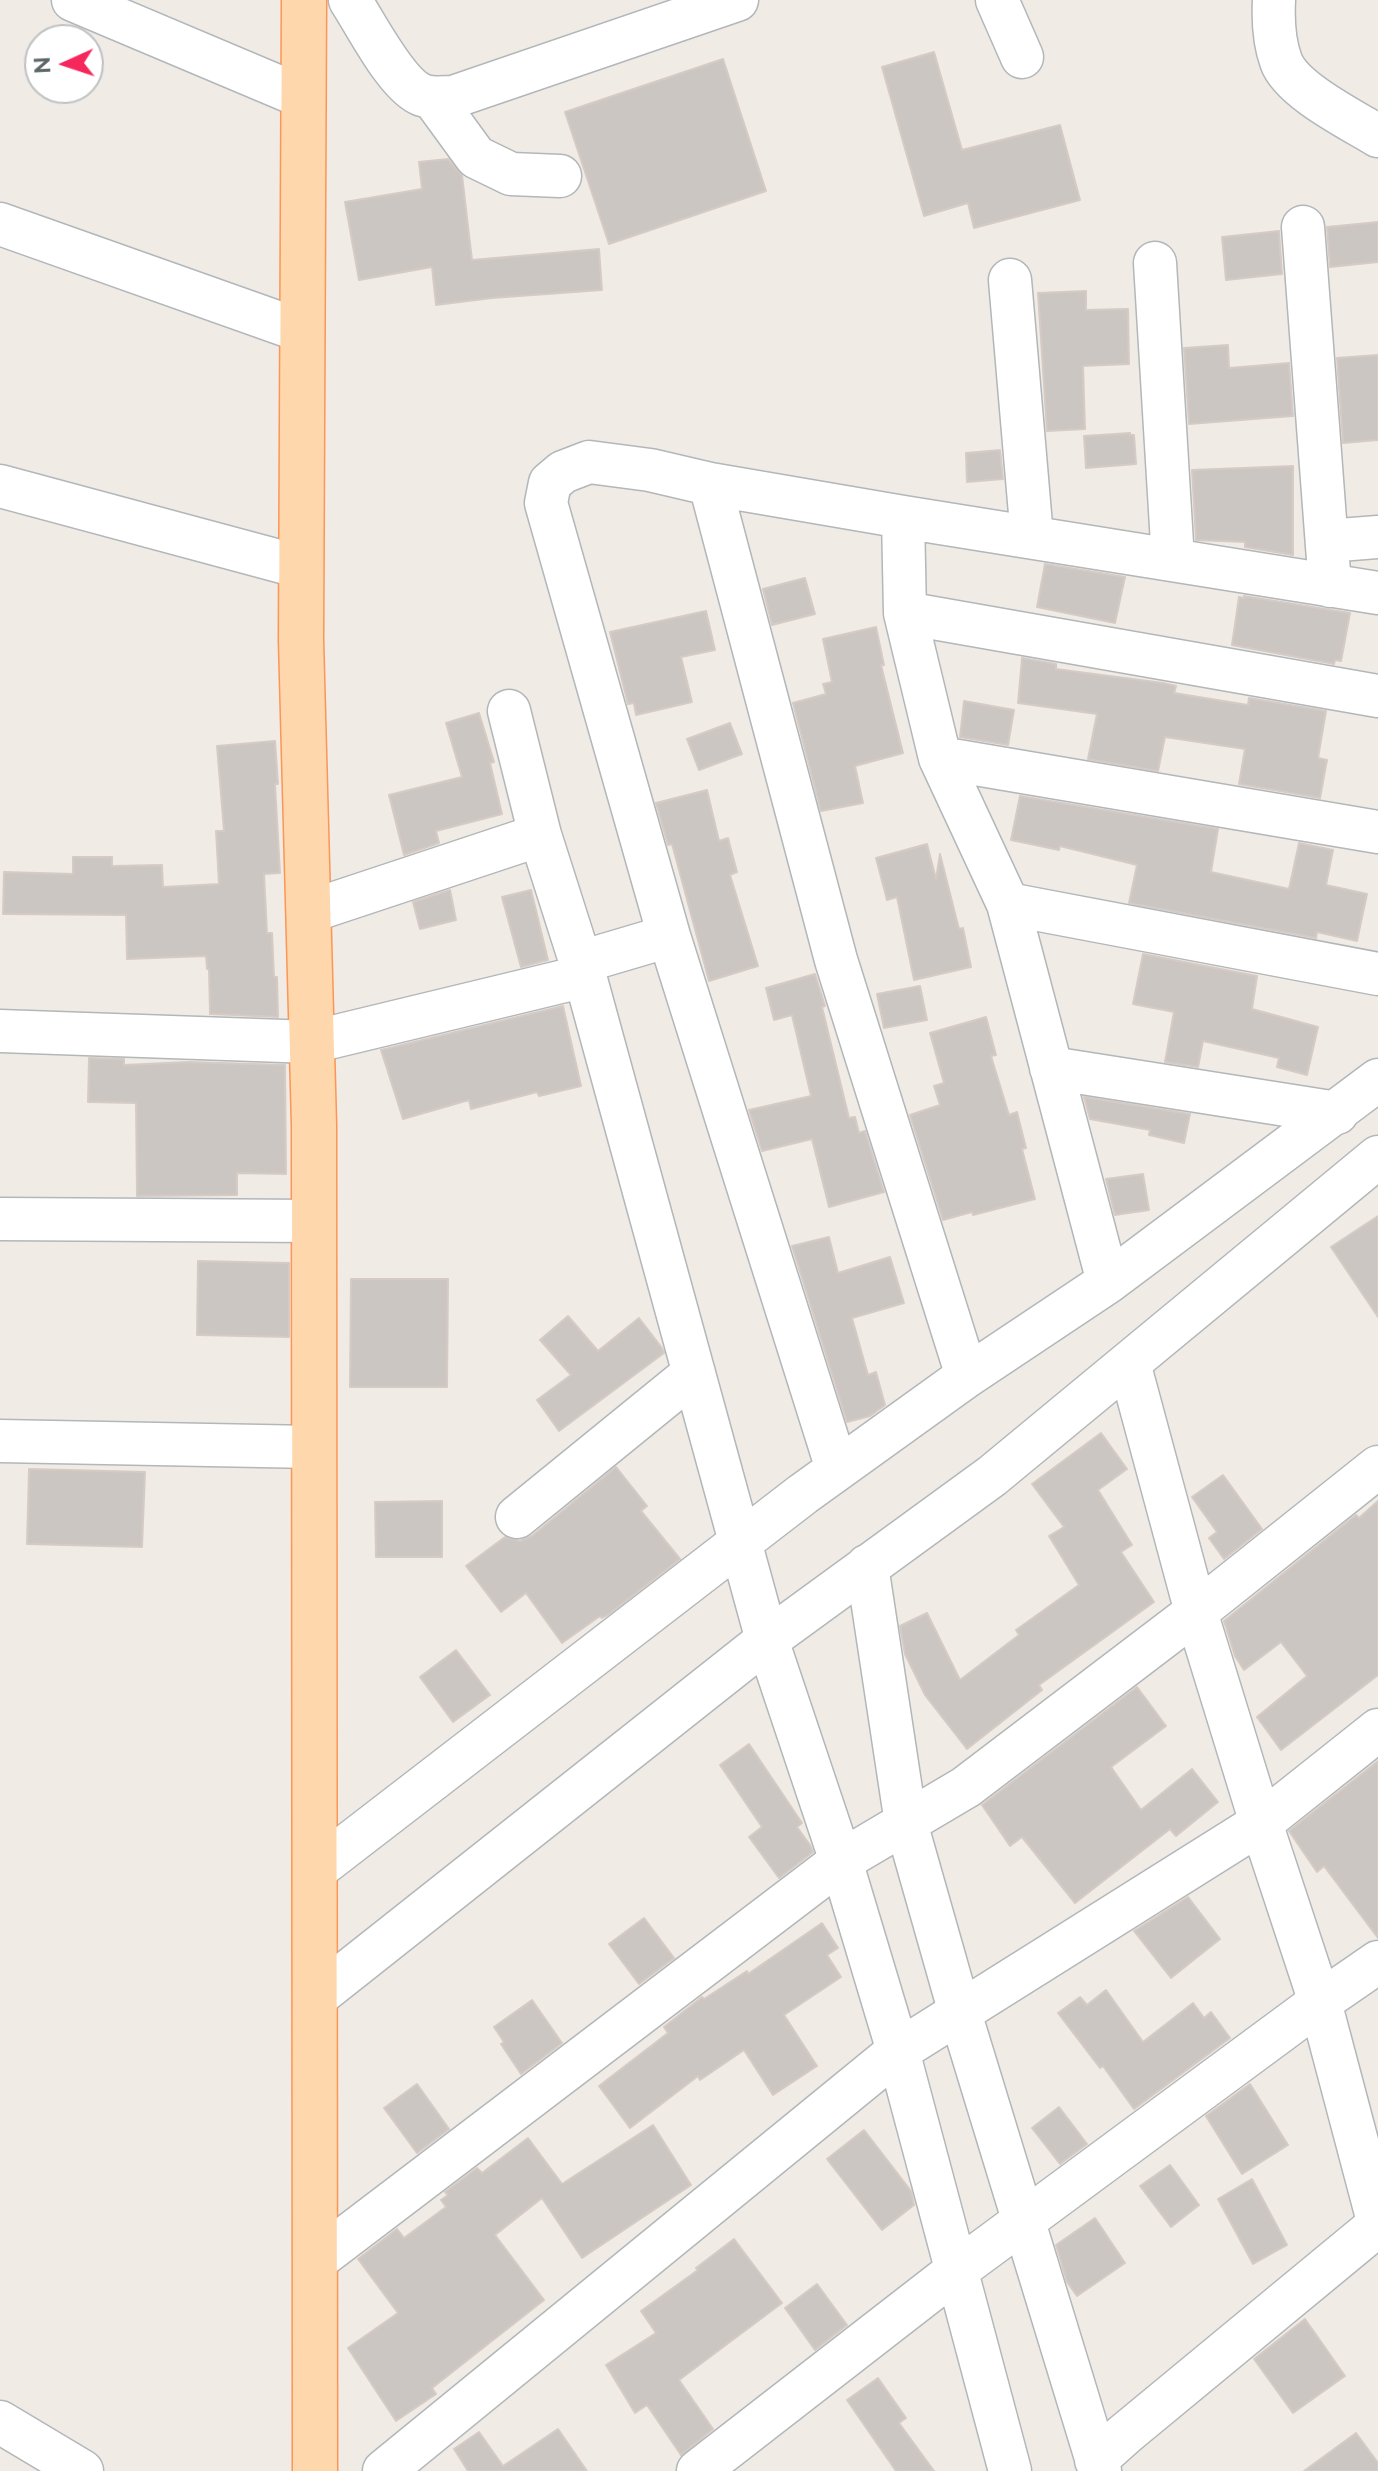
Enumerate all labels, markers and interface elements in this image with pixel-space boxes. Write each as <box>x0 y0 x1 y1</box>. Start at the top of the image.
north arrow <box>24 24 104 104</box>
text: N <box>29 56 55 74</box>

